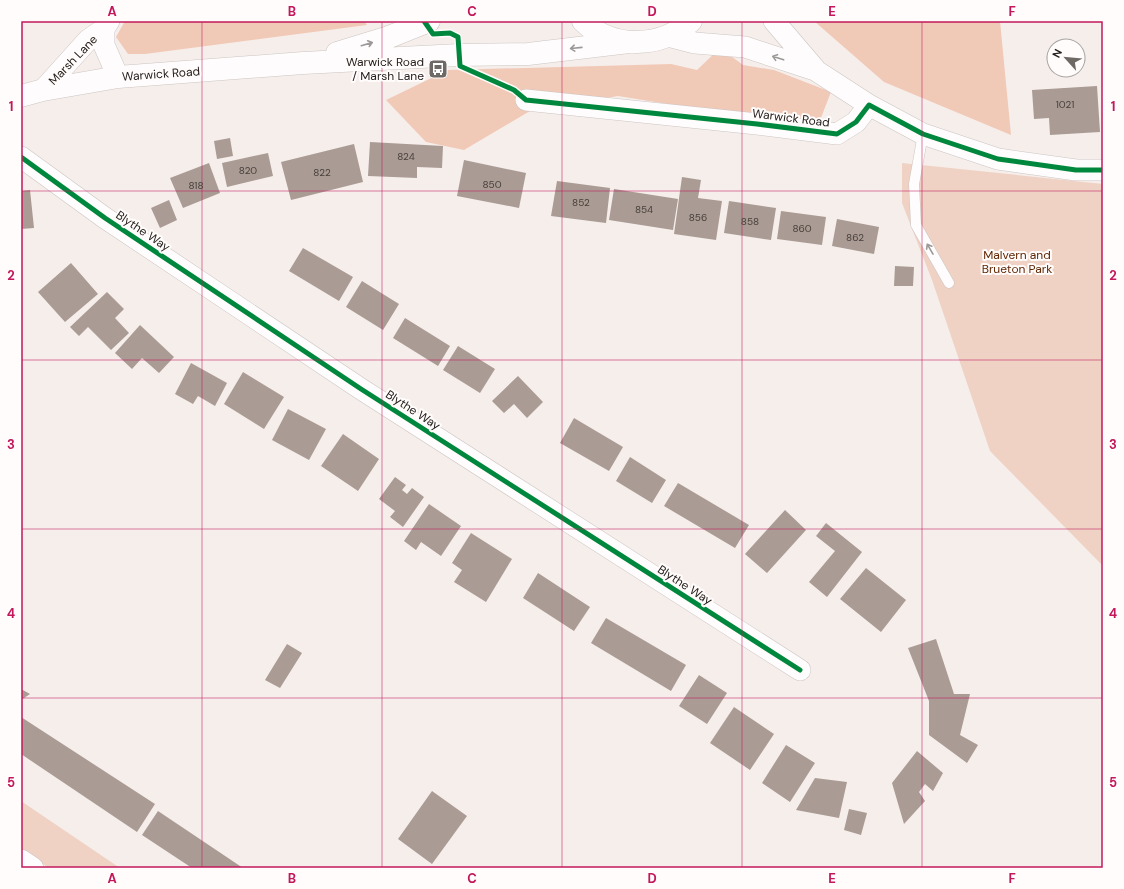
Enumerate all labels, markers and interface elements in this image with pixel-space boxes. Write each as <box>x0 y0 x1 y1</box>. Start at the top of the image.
text: A <box>107 3 117 20</box>
text: B <box>288 3 296 20</box>
text: C <box>467 3 477 20</box>
text: D <box>647 3 657 20</box>
text: E <box>828 3 836 20</box>
text: F <box>1008 3 1016 20</box>
street label: Marsh Lane <box>45 31 101 88</box>
north arrow <box>1046 38 1086 78</box>
one-way arrow <box>361 40 374 47</box>
one-way arrow <box>570 44 583 52</box>
text: N <box>1049 47 1065 60</box>
one-way arrow <box>772 53 784 61</box>
place label: Warwick Road / Marsh Lane <box>346 54 424 84</box>
bus stop icon: Warwick Road / Marsh Lane <box>427 58 449 80</box>
street label: Warwick Road <box>121 63 201 85</box>
text: 1 <box>9 98 13 115</box>
house number: 1021 <box>1056 98 1074 111</box>
text: 1 <box>1111 98 1115 115</box>
street label: Warwick Road <box>751 105 831 131</box>
house number: 824 <box>397 150 415 163</box>
house number: 820 <box>239 164 257 177</box>
house number: 822 <box>313 166 331 179</box>
house number: 850 <box>482 178 502 191</box>
house number: 818 <box>188 179 204 192</box>
house number: 852 <box>572 196 590 209</box>
house number: 854 <box>635 203 653 216</box>
street label: Blythe Way <box>113 207 174 255</box>
house number: 856 <box>689 211 707 224</box>
house number: 858 <box>741 215 759 228</box>
house number: 860 <box>792 222 812 235</box>
house number: 862 <box>846 231 864 244</box>
one-way arrow <box>925 243 933 255</box>
park label: Malvern and Brueton Park <box>982 247 1052 277</box>
text: 2 <box>7 267 15 284</box>
text: 2 <box>1109 267 1117 284</box>
street label: Blythe Way <box>383 386 444 434</box>
text: 3 <box>7 436 15 453</box>
text: 3 <box>1109 436 1117 453</box>
street label: Blythe Way <box>655 561 716 609</box>
text: 4 <box>7 605 15 622</box>
text: 4 <box>1109 605 1117 622</box>
text: 5 <box>7 774 15 791</box>
text: 5 <box>1109 774 1117 791</box>
text: A <box>107 870 117 887</box>
text: B <box>288 870 296 887</box>
text: C <box>467 870 477 887</box>
text: D <box>647 870 657 887</box>
text: E <box>828 870 836 887</box>
text: F <box>1008 870 1016 887</box>

